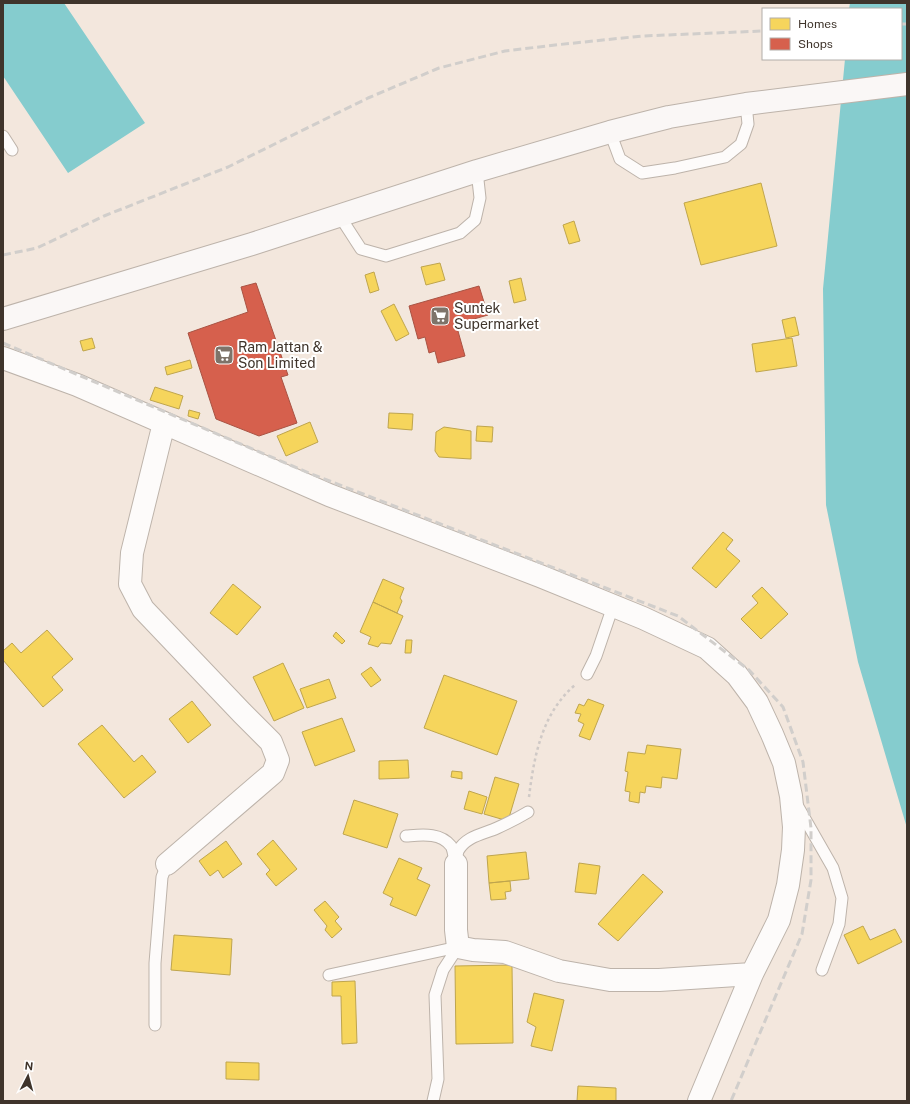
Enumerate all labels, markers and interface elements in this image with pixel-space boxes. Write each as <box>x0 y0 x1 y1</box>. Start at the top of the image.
legend <box>762 8 902 60</box>
text: Homes <box>798 17 837 31</box>
text: Shops <box>798 37 833 51</box>
place label: Suntek Supermarket <box>454 300 539 332</box>
supermarket icon: Suntek Supermarket <box>429 305 451 327</box>
place label: Ram Jattan & Son Limited <box>238 339 323 371</box>
supermarket icon: Ram Jattan & Son Limited <box>213 344 235 366</box>
north arrow <box>8 1056 48 1096</box>
text: N <box>24 1060 34 1072</box>

